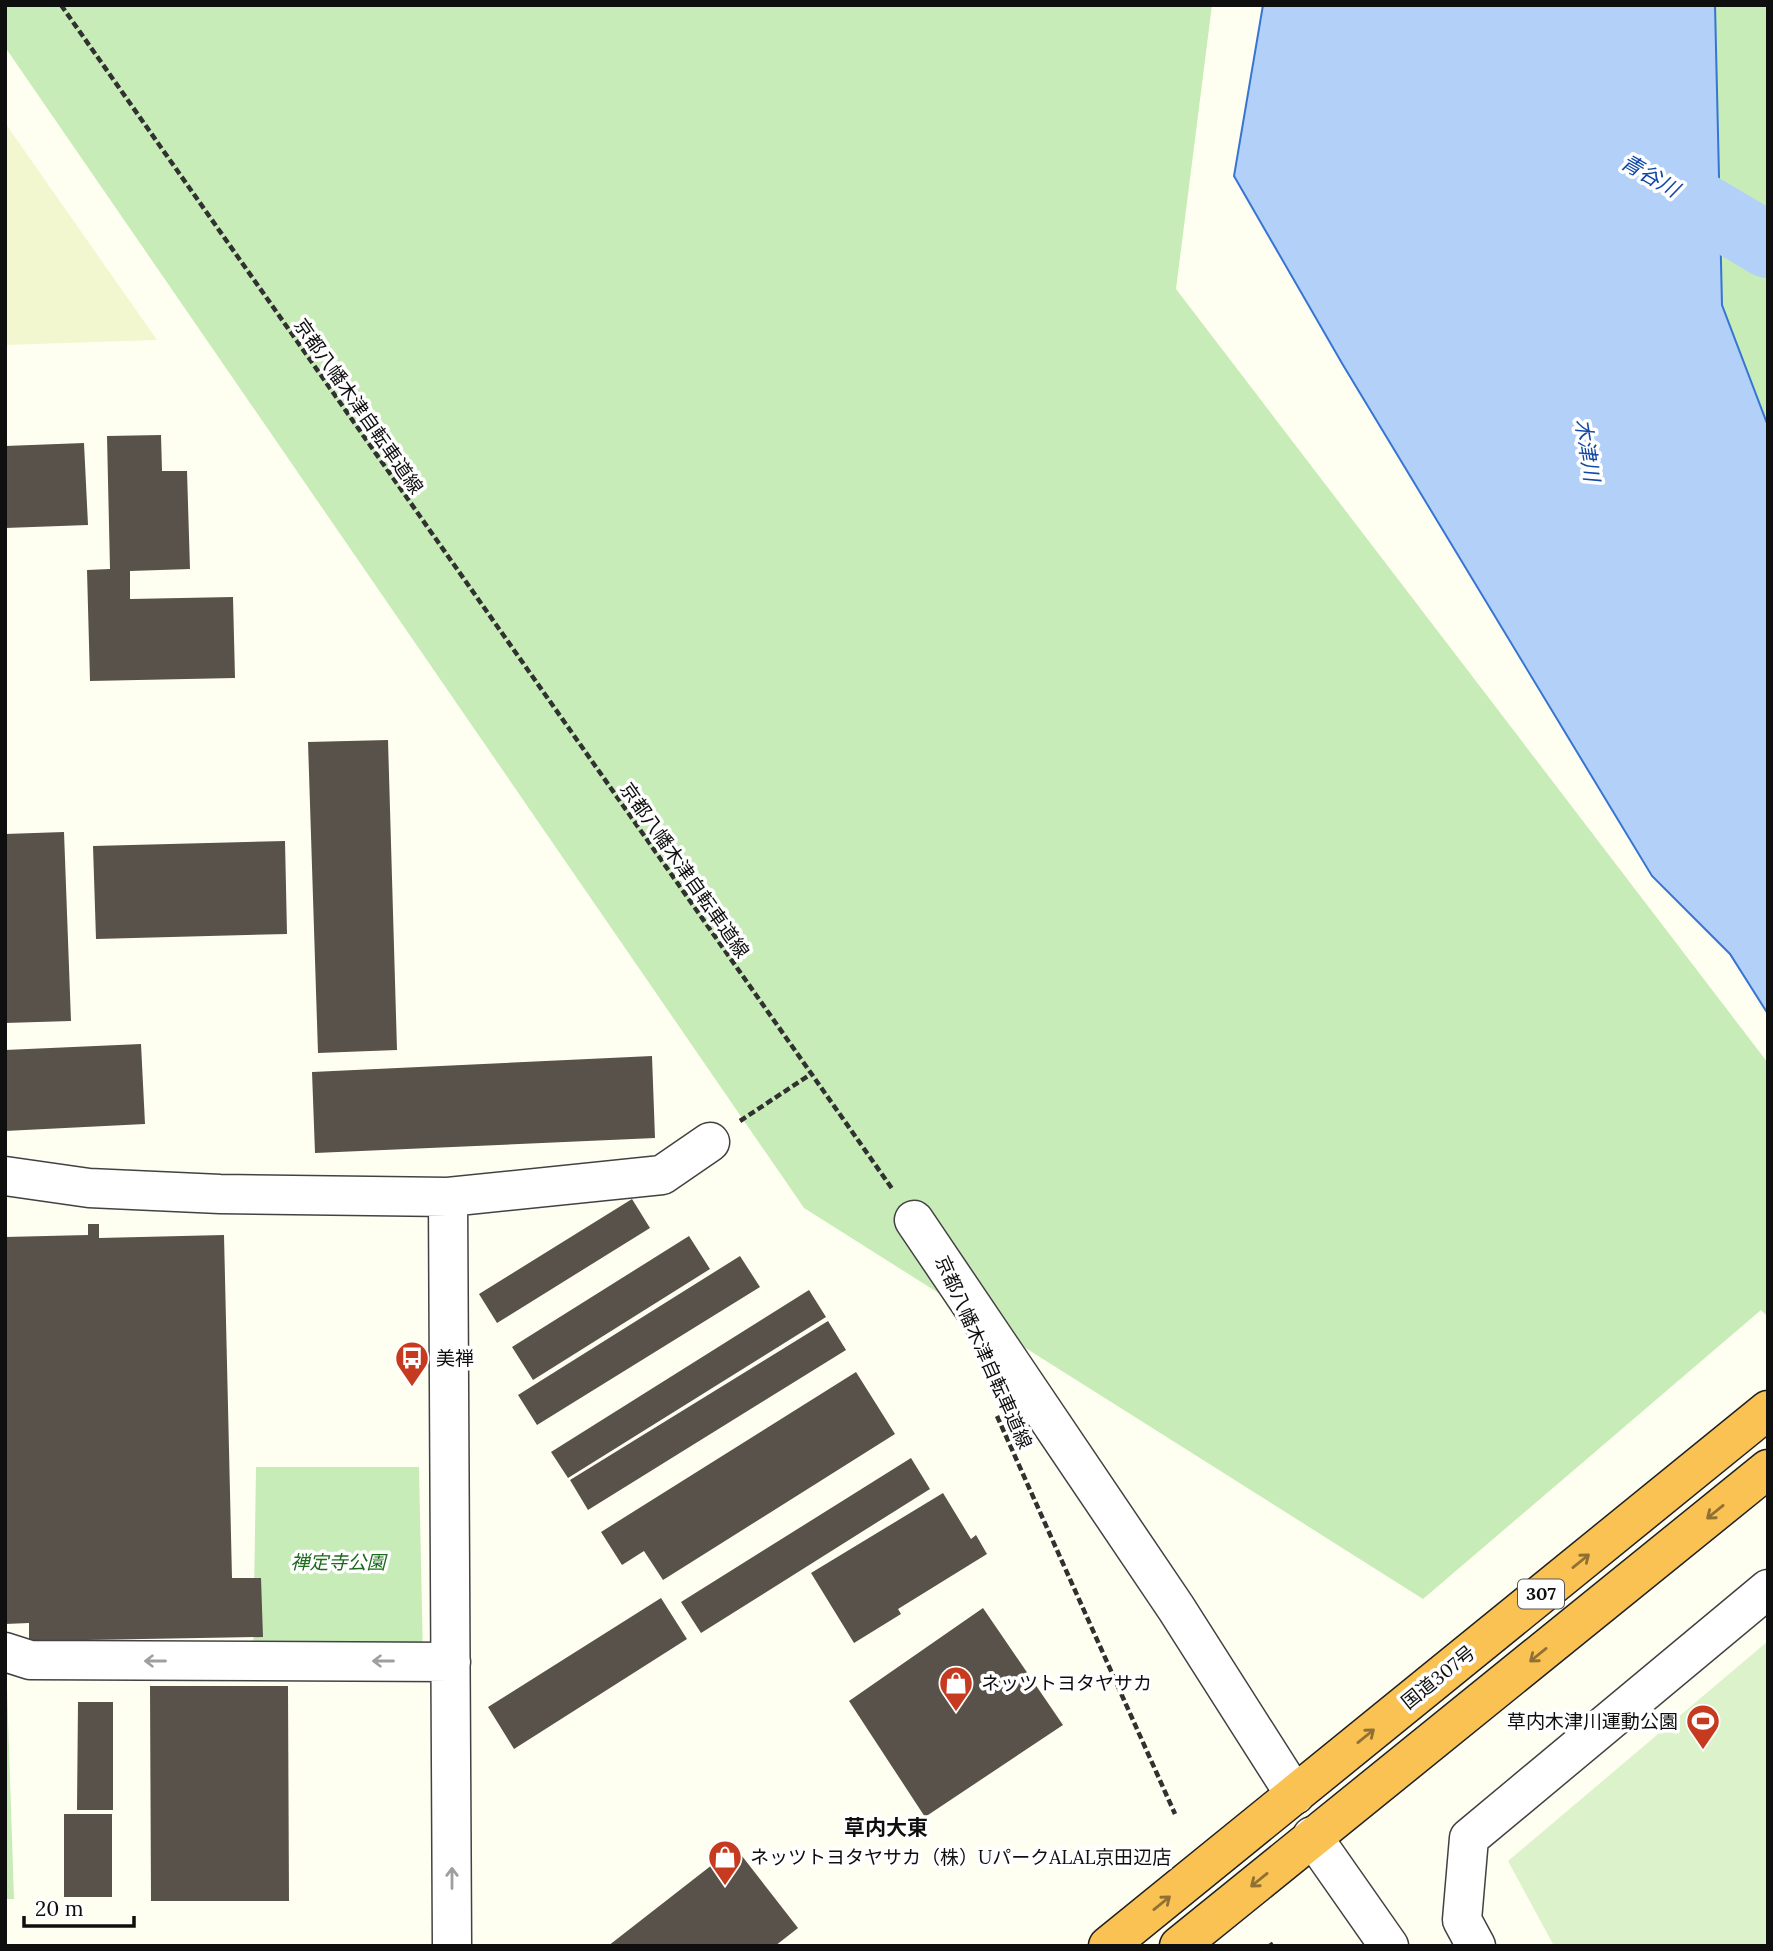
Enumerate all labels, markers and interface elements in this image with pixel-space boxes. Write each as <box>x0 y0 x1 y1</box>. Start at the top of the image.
water label: 青谷川 <box>1616 148 1686 204</box>
street label: 京都八幡木津自転車道線 <box>289 314 429 498</box>
water label: 木津川 <box>1569 417 1606 485</box>
street label: 京都八幡木津自転車道線 <box>615 778 755 962</box>
street label: 京都八幡木津自転車道線 <box>931 1252 1037 1452</box>
bus stop icon: 美禅 <box>393 1339 431 1388</box>
place label: 美禅 <box>436 1346 474 1370</box>
one-way arrow <box>1706 1505 1724 1520</box>
park label: 禅定寺公園 <box>290 1550 388 1574</box>
one-way arrow <box>1571 1554 1589 1569</box>
road number: 307 <box>1518 1580 1564 1609</box>
street label: 国道307号 <box>1396 1640 1480 1714</box>
one-way arrow <box>1529 1647 1547 1663</box>
one-way arrow <box>144 1654 167 1668</box>
one-way arrow <box>371 1654 394 1668</box>
shop icon: ネッツトヨタヤサカ <box>937 1664 975 1713</box>
place label: ネッツトヨタヤサカ <box>981 1671 1152 1695</box>
sports icon: 草内木津川運動公園 <box>1684 1702 1722 1751</box>
place label: 草内木津川運動公園 <box>1507 1709 1678 1733</box>
one-way arrow <box>1357 1728 1375 1743</box>
district label: 草内大東 <box>844 1814 928 1841</box>
shop icon: ネッツトヨタヤサカ（株）UパークALAL京田辺店 <box>706 1838 744 1887</box>
place label: ネッツトヨタヤサカ（株）UパークALAL京田辺店 <box>750 1845 1171 1869</box>
one-way arrow <box>445 1866 459 1889</box>
one-way arrow <box>1251 1872 1269 1887</box>
scale bar <box>24 1884 135 1928</box>
text: 20 m <box>35 1895 84 1922</box>
one-way arrow <box>1152 1895 1170 1911</box>

